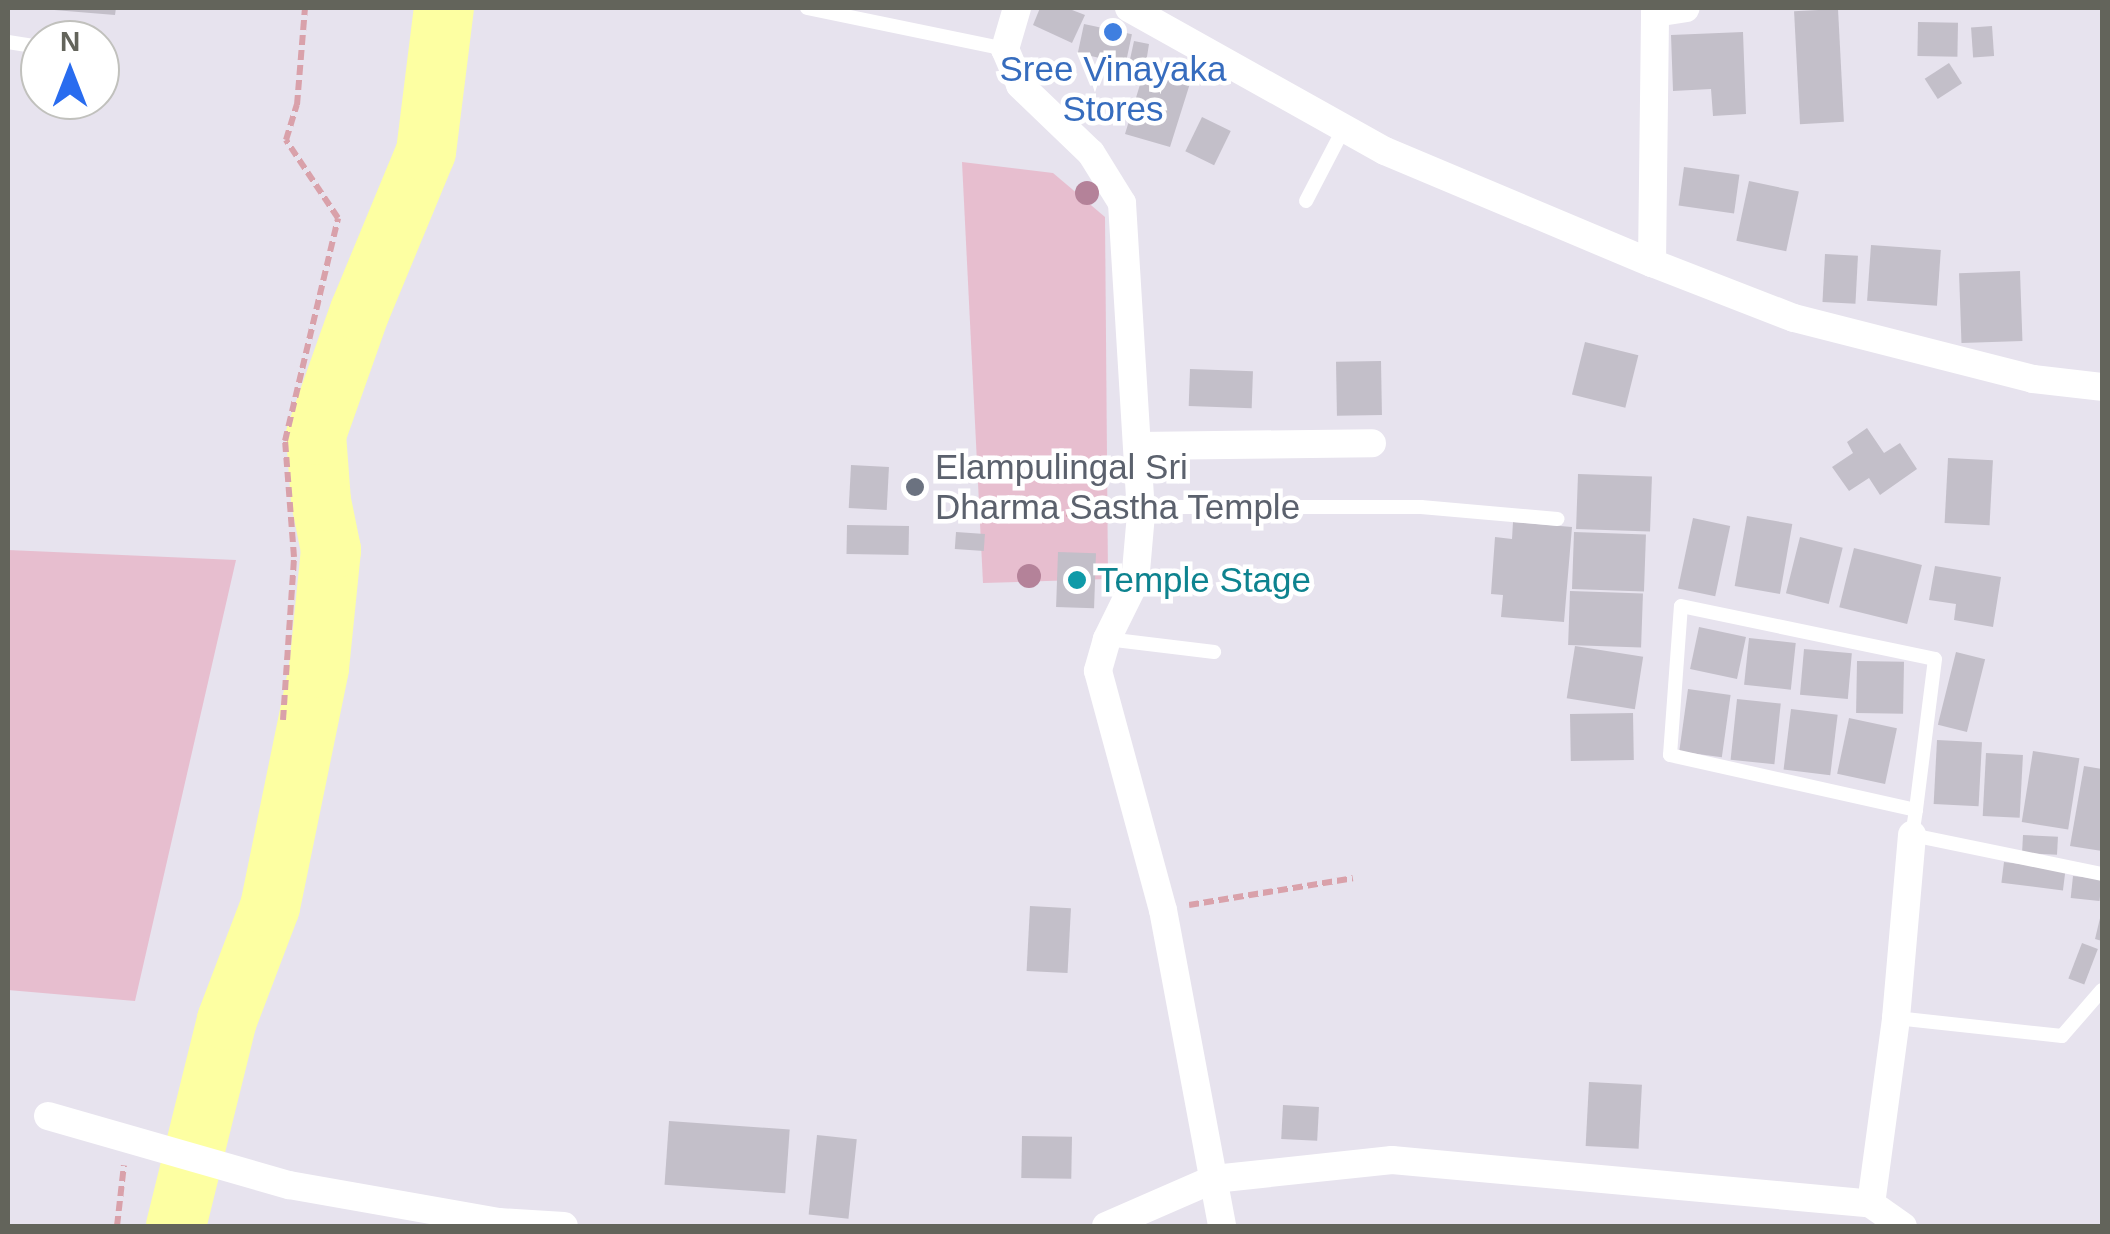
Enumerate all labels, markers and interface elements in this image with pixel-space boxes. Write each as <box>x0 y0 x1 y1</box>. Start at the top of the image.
north arrow <box>20 20 120 120</box>
marker: Sree Vinayaka Stores <box>1102 21 1124 43</box>
text: N <box>60 26 80 57</box>
place label: Sree Vinayaka Stores <box>999 48 1227 130</box>
place label: Elampulingal Sri Dharma Sastha Temple <box>935 446 1301 528</box>
marker: Elampulingal Sri Dharma Sastha Temple <box>904 476 926 498</box>
place label: Temple Stage <box>1097 559 1311 601</box>
marker: Temple Stage <box>1066 569 1088 591</box>

